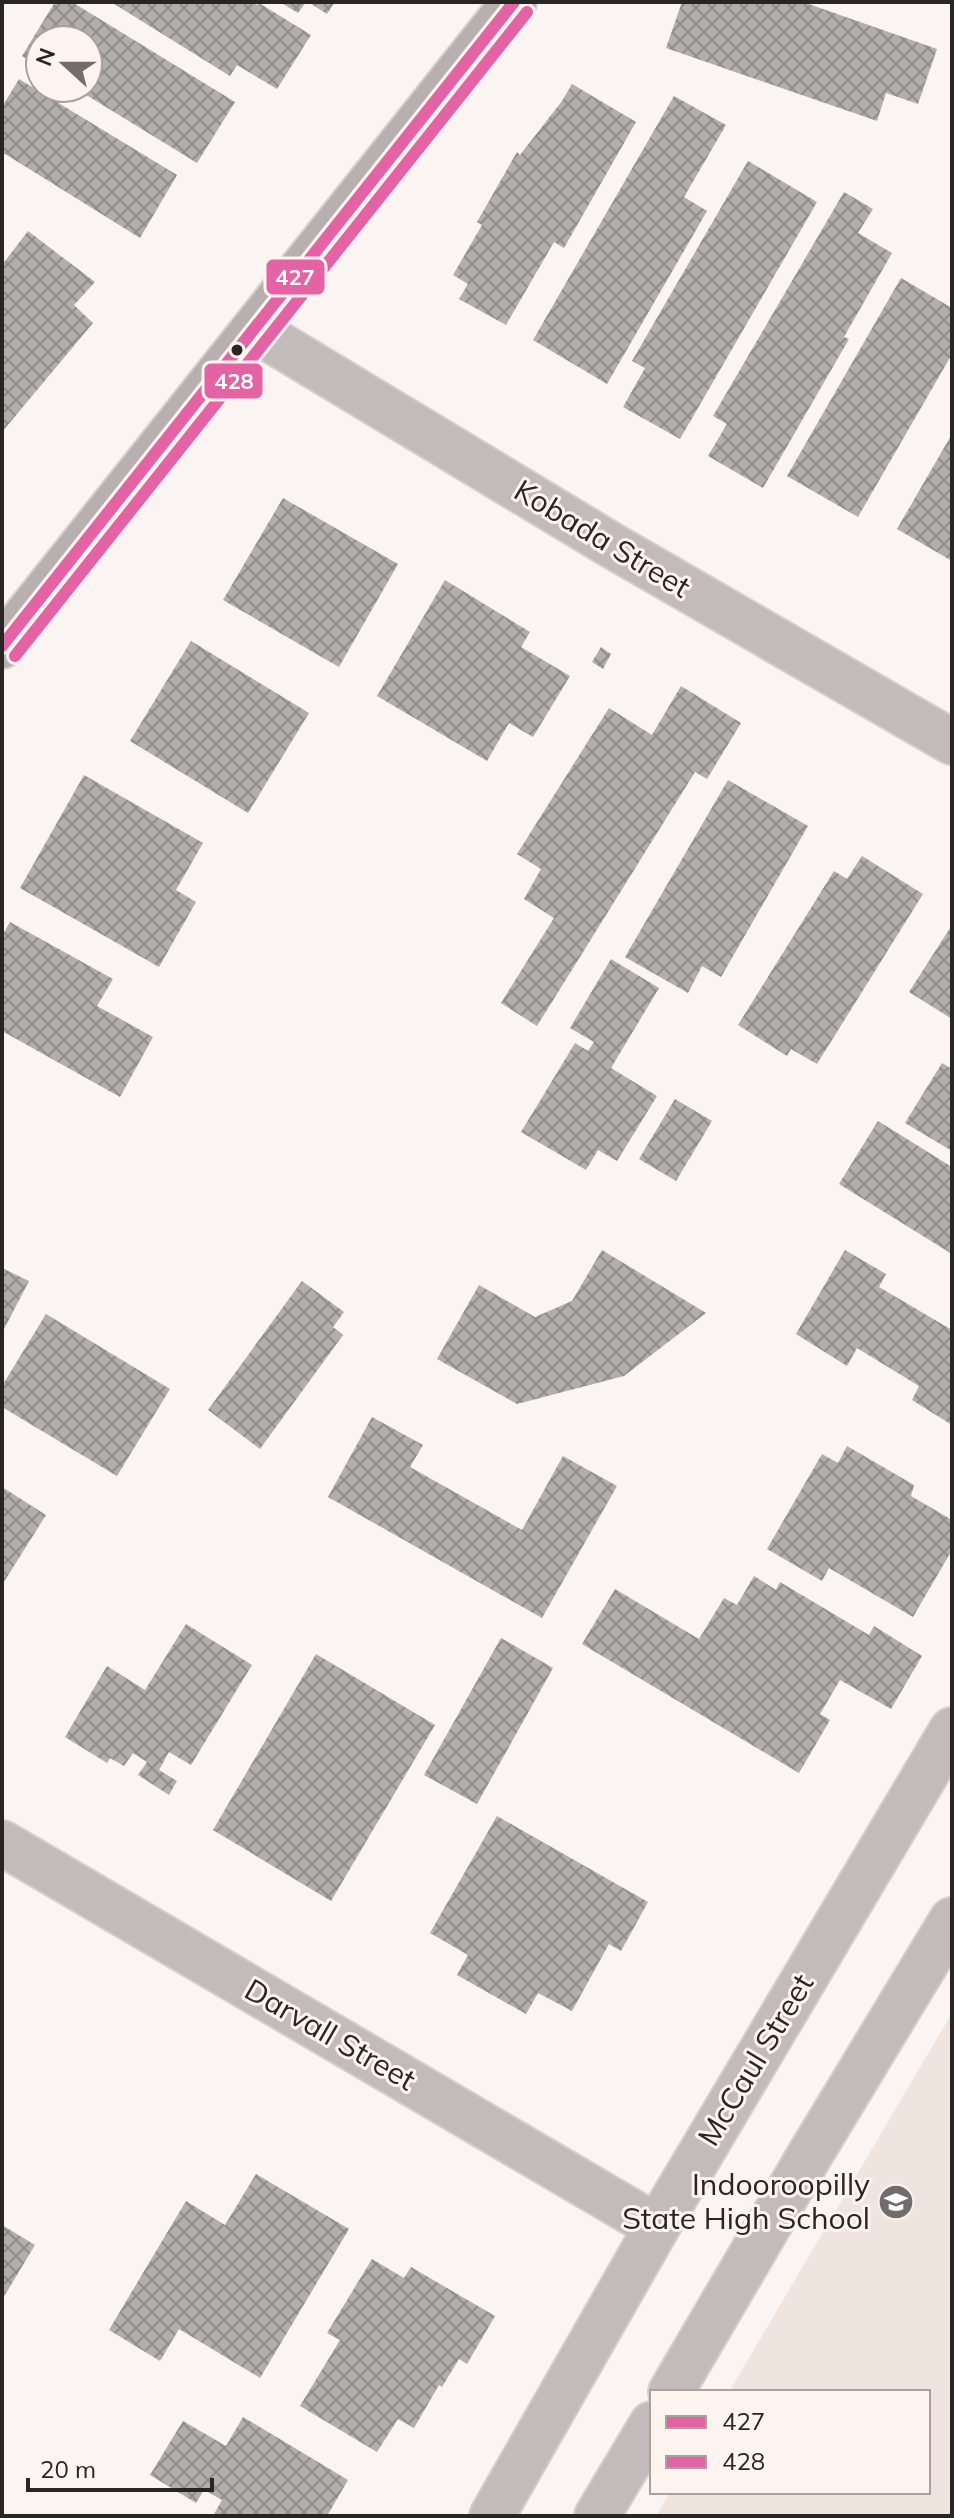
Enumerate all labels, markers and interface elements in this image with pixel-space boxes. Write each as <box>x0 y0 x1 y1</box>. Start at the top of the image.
north arrow <box>24 24 104 104</box>
text: N <box>29 44 61 70</box>
line badge: 427 <box>265 258 326 296</box>
text: 427 <box>275 263 315 291</box>
unlabelled marker <box>229 342 245 358</box>
line badge: 428 <box>203 362 264 400</box>
text: 428 <box>214 367 254 395</box>
street label: Kobada Street <box>508 471 697 606</box>
street label: McCaul Street <box>689 1967 821 2152</box>
street label: Darvall Street <box>238 1970 423 2098</box>
place label: Indooroopilly State High School <box>622 2165 870 2237</box>
school or university icon: Indooroopilly State High School <box>877 2183 915 2221</box>
legend <box>650 2390 930 2494</box>
text: 427 <box>722 2406 765 2436</box>
scale bar <box>28 2442 212 2492</box>
text: 428 <box>722 2446 765 2476</box>
text: 20 m <box>40 2454 96 2484</box>

